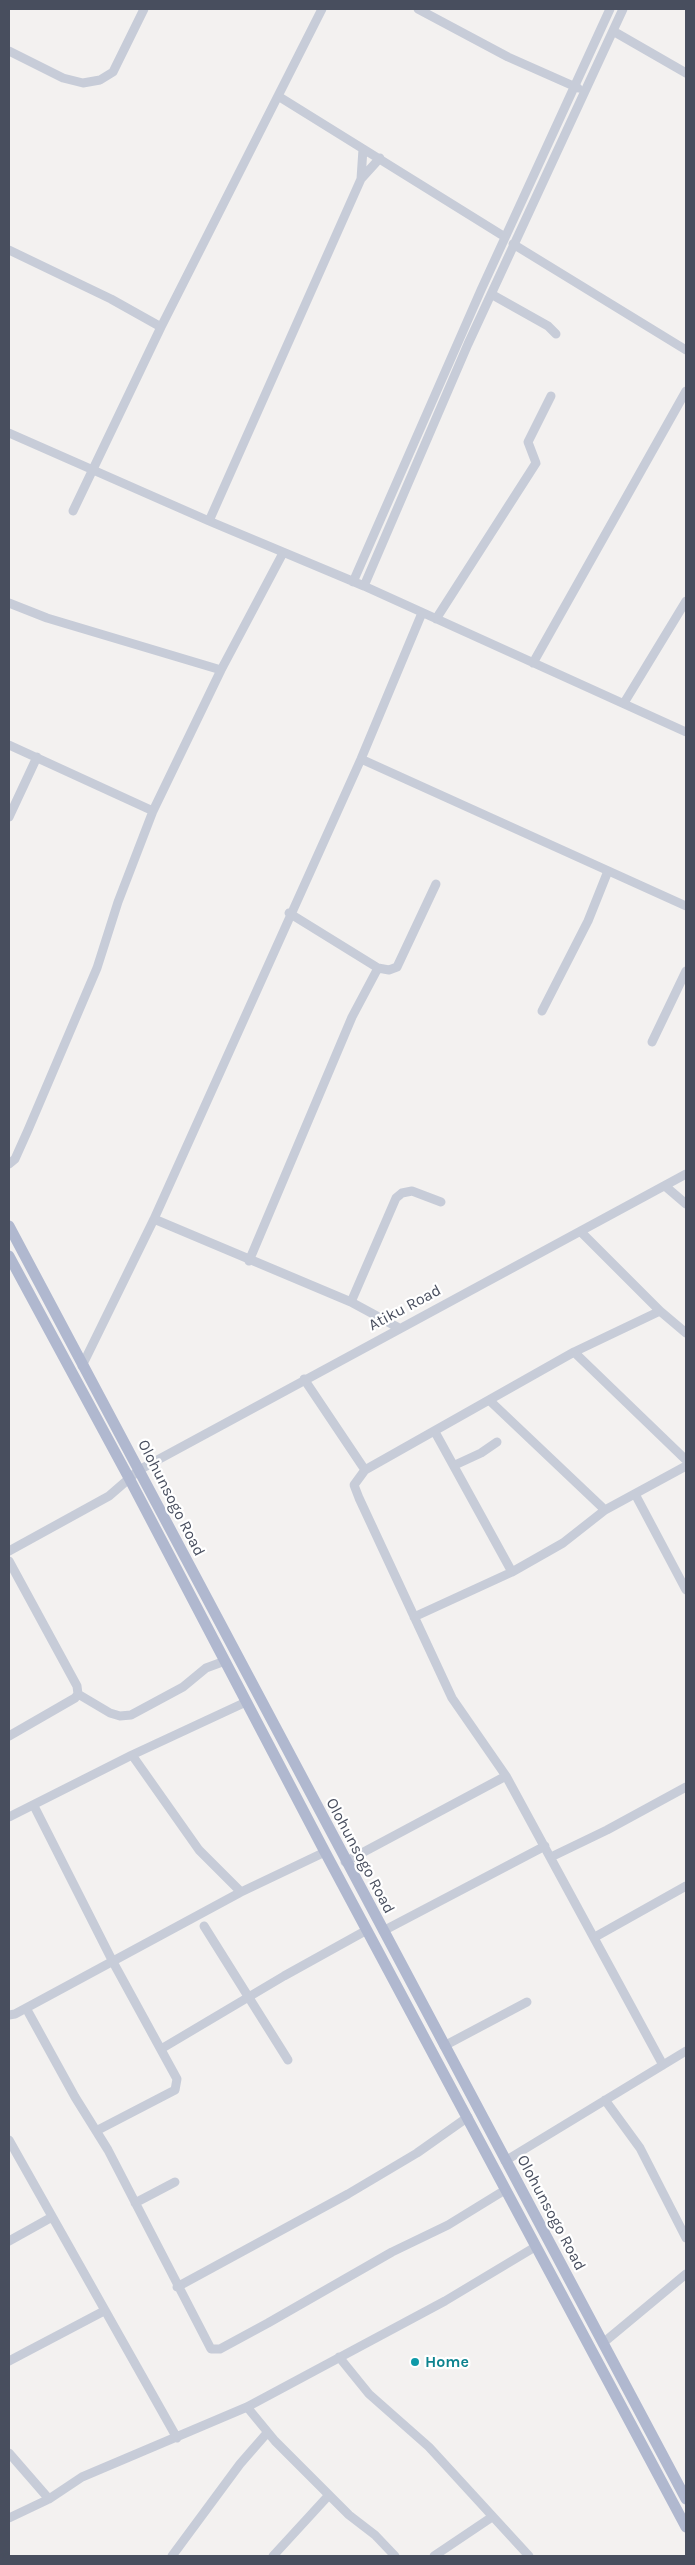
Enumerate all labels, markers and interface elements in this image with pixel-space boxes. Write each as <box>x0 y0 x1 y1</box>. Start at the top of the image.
street label: Atiku Road <box>365 1281 445 1335</box>
street label: Olohunsogo Road <box>133 1437 209 1559</box>
street label: Olohunsogo Road <box>321 1795 399 1917</box>
street label: Olohunsogo Road <box>512 2152 590 2274</box>
place label: Home <box>425 2352 469 2372</box>
marker: Home <box>409 2356 421 2368</box>

